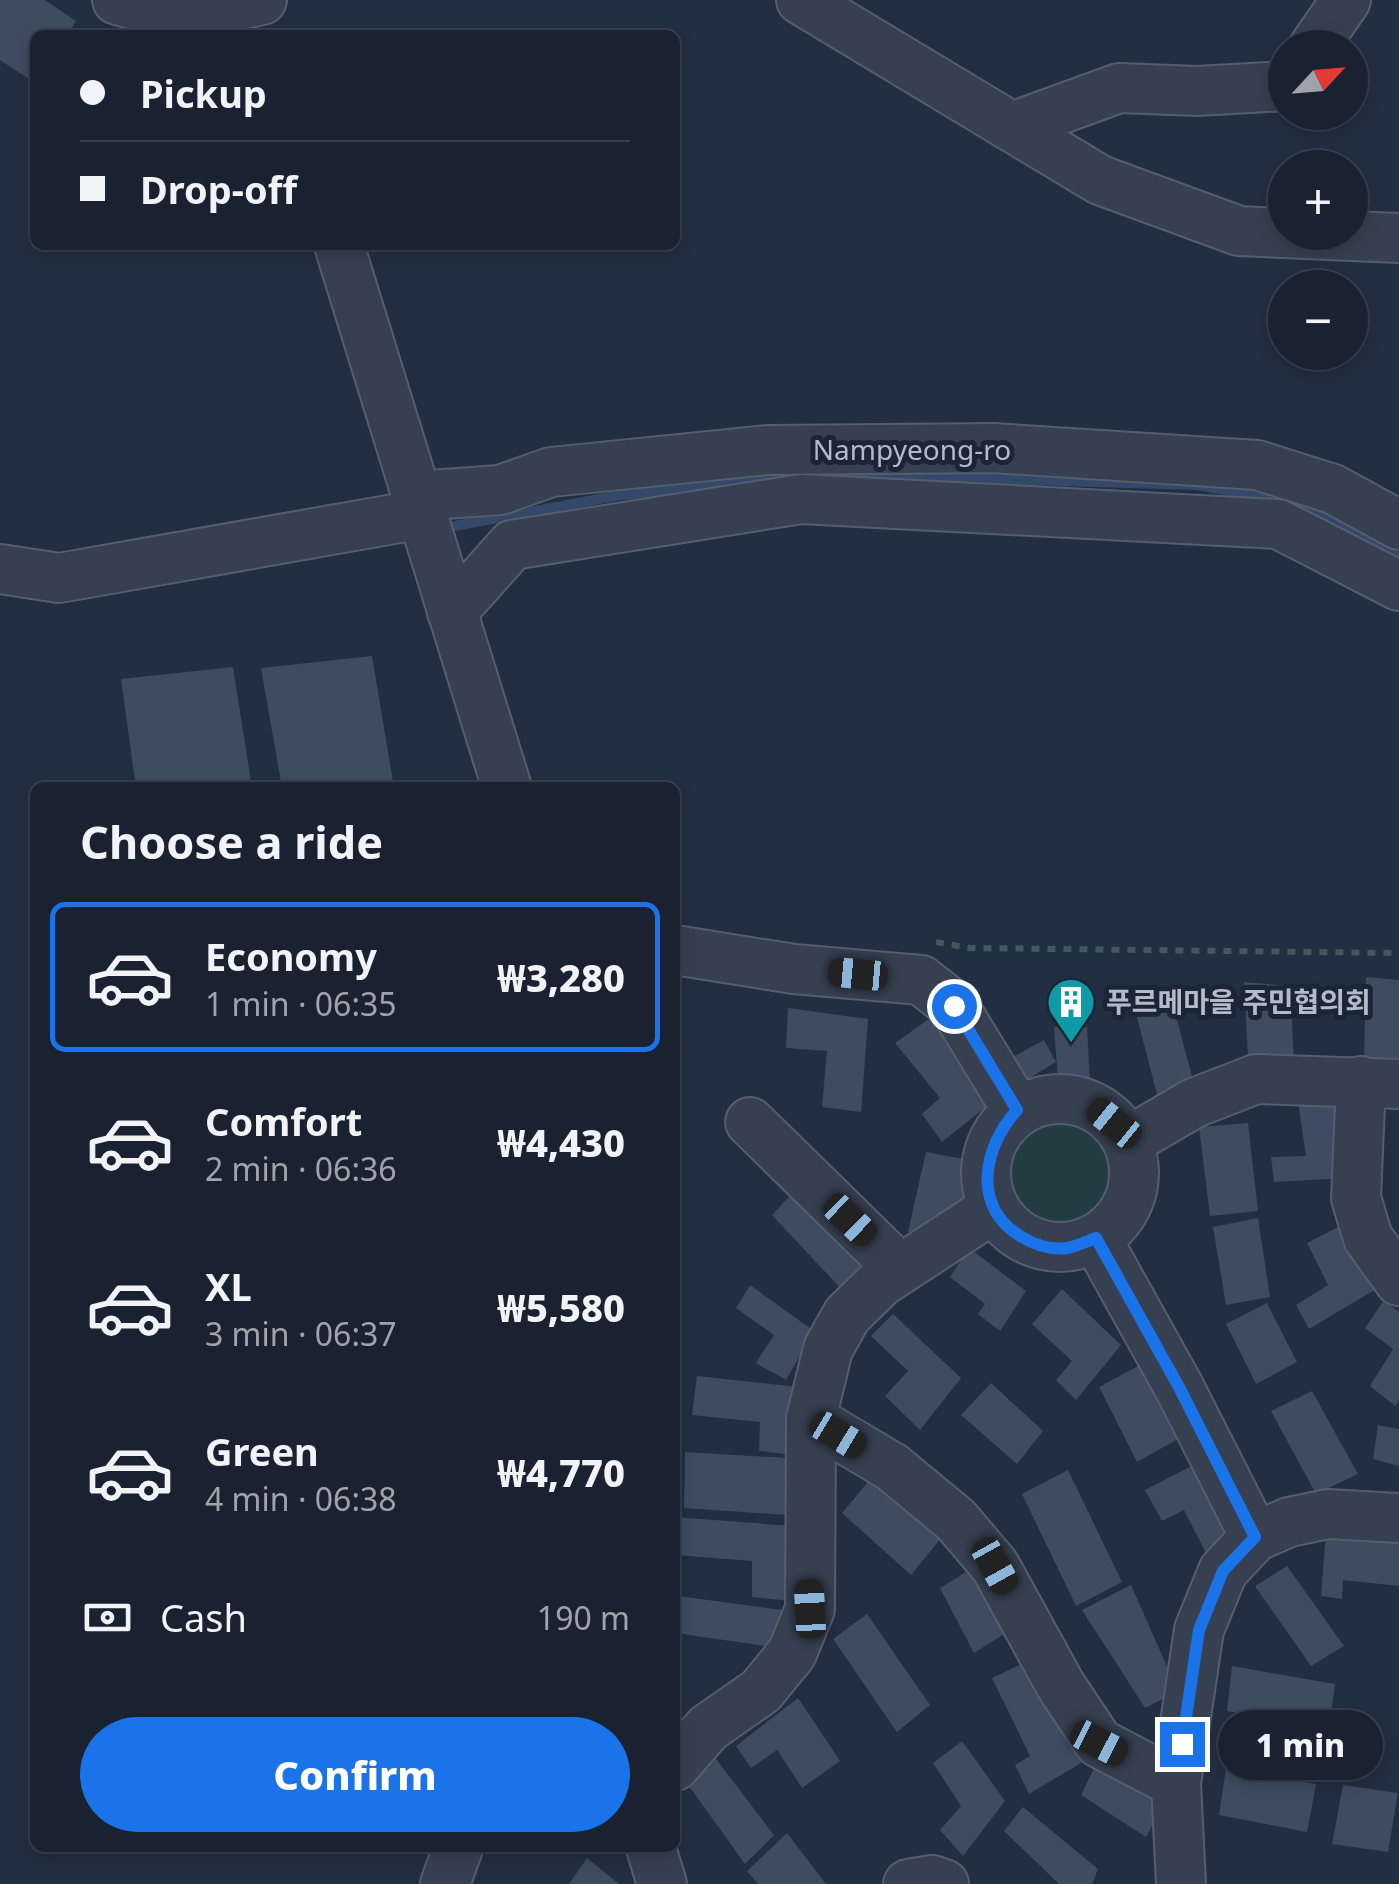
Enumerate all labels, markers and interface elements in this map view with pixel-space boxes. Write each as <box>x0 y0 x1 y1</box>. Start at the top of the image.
north arrow <box>1268 30 1368 130</box>
map controls <box>1268 30 1368 370</box>
text: Pickup <box>140 67 267 119</box>
button: + <box>1268 150 1368 250</box>
text: Drop-off <box>140 163 297 215</box>
button: − <box>1268 270 1368 370</box>
street label: Nampyeong-ro <box>813 430 1011 468</box>
text: Choose a ride <box>80 811 383 872</box>
text: Economy <box>205 930 377 982</box>
icon: car <box>85 932 175 1022</box>
text: ₩3,280 <box>497 951 625 1003</box>
car <box>827 956 889 992</box>
building icon: 푸르메마을 주민협의회 <box>1045 976 1097 1044</box>
text: 1 min · 06:35 <box>205 982 397 1025</box>
place label: 푸르메마을 주민협의회 <box>1106 982 1371 1020</box>
route start <box>932 984 977 1029</box>
car <box>1081 1092 1147 1154</box>
text: Comfort <box>205 1095 362 1147</box>
icon: car <box>85 1097 175 1187</box>
text: ₩4,430 <box>497 1116 625 1168</box>
text: 2 min · 06:36 <box>205 1147 397 1190</box>
car <box>818 1188 882 1252</box>
text: XL <box>205 1260 252 1312</box>
icon: car <box>85 1262 175 1352</box>
text: ₩5,580 <box>497 1281 625 1333</box>
text: 3 min · 06:37 <box>205 1312 397 1355</box>
car <box>805 1407 871 1463</box>
text: Green <box>205 1425 319 1477</box>
icon: car <box>85 1427 175 1517</box>
text: ₩4,770 <box>497 1446 625 1498</box>
text: 4 min · 06:38 <box>205 1477 397 1520</box>
car <box>967 1532 1023 1600</box>
car <box>793 1578 827 1640</box>
icon: cash <box>80 1590 135 1645</box>
text: Cash <box>160 1591 247 1643</box>
text: 190 m <box>537 1596 630 1639</box>
callout: 1 min <box>1217 1709 1382 1779</box>
car <box>1065 1716 1133 1770</box>
button: Confirm <box>80 1717 630 1832</box>
route end <box>1160 1722 1205 1767</box>
text: 1 min <box>1256 1723 1345 1766</box>

